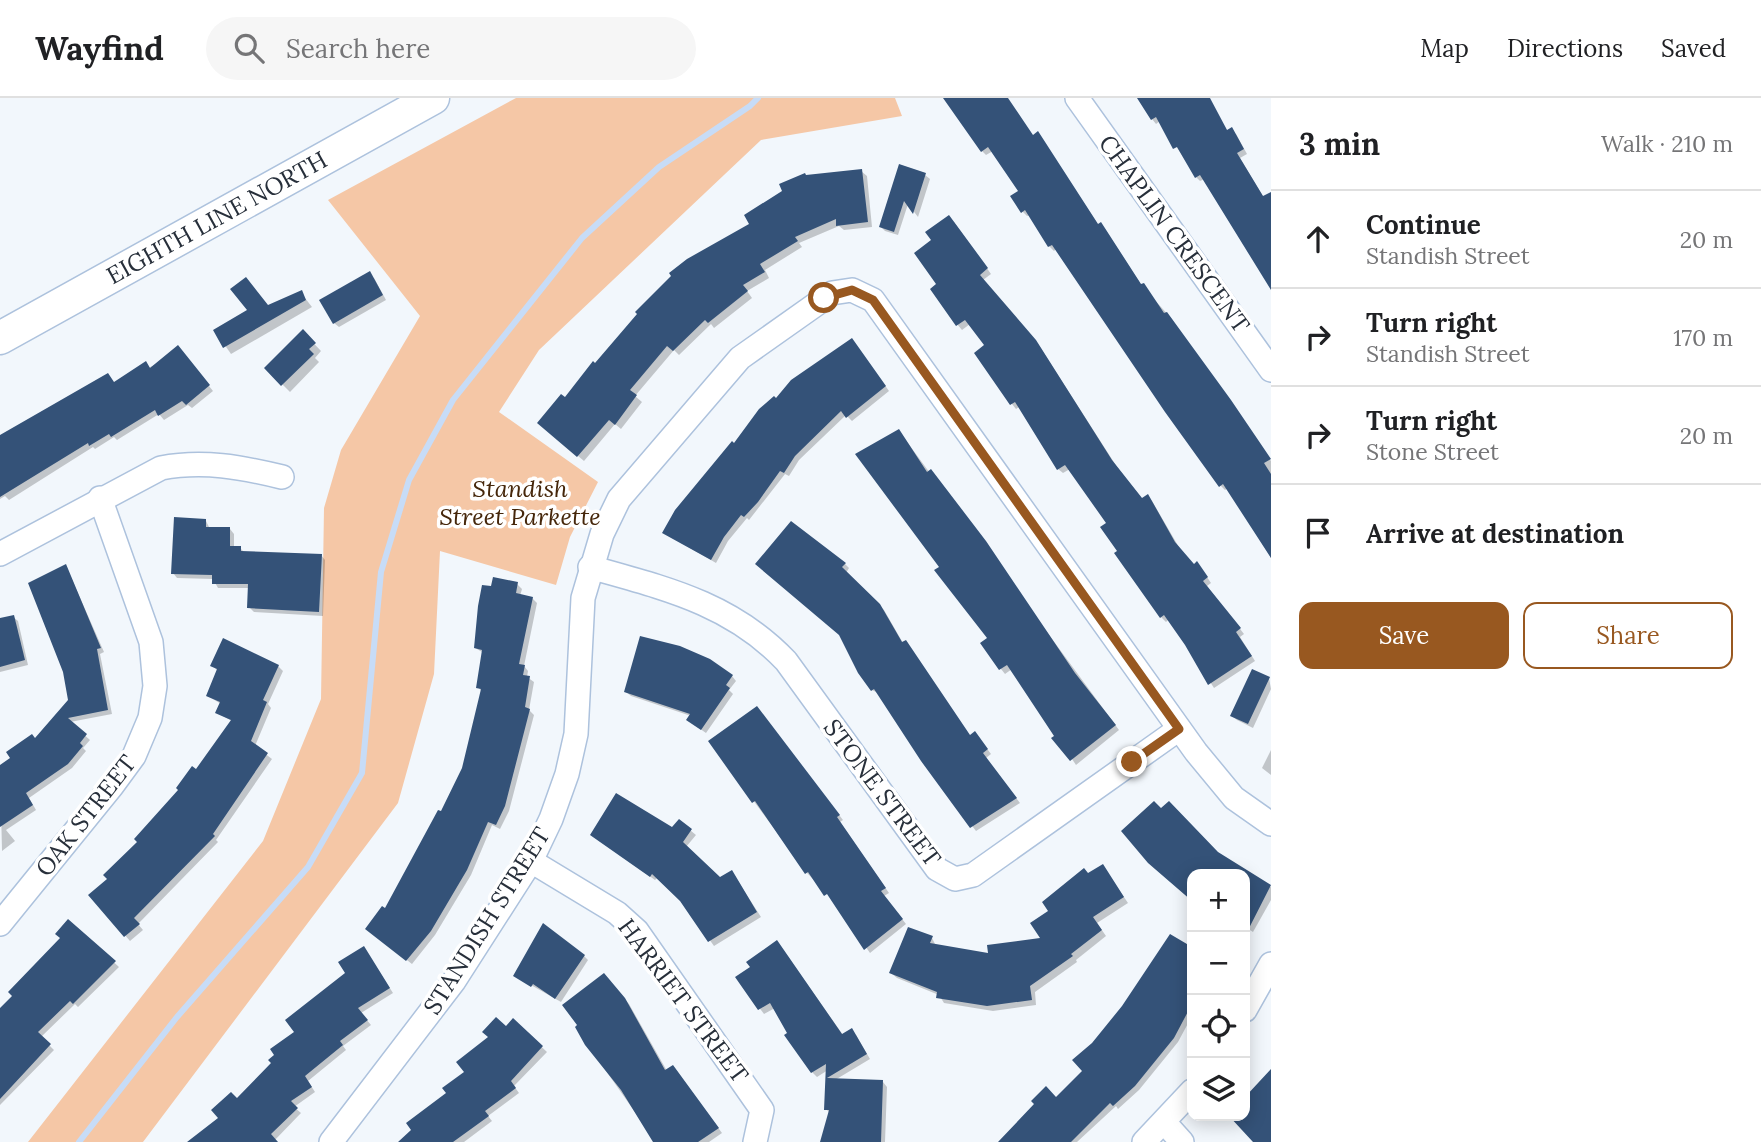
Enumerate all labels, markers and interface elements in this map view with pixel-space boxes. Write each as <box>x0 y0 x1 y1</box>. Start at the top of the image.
search box <box>206 17 696 80</box>
text: Wayfind <box>35 27 164 69</box>
icon: search <box>230 29 268 67</box>
text: Search here <box>286 32 430 65</box>
text: Map <box>1420 33 1469 64</box>
text: Directions <box>1507 33 1623 64</box>
text: Saved <box>1661 33 1726 64</box>
text: 3 min <box>1299 125 1380 163</box>
street label: CHAPLIN CRESCENT <box>1092 129 1257 339</box>
text: Walk · 210 m <box>1601 129 1733 158</box>
street label: EIGHTH LINE NORTH <box>101 144 333 291</box>
text: Continue <box>1366 208 1481 241</box>
icon: ahead <box>1299 220 1337 258</box>
text: 20 m <box>1680 225 1733 254</box>
text: Standish Street <box>1366 241 1530 270</box>
route start <box>808 282 839 313</box>
text: Turn right <box>1366 306 1497 339</box>
icon: right <box>1299 318 1337 356</box>
text: 170 m <box>1673 323 1733 352</box>
text: Standish Street <box>1366 339 1530 368</box>
text: Turn right <box>1366 404 1497 437</box>
icon: right <box>1299 416 1337 454</box>
text: 20 m <box>1680 421 1733 450</box>
text: Stone Street <box>1366 437 1499 466</box>
park label: Standish Street Parkette <box>439 473 601 532</box>
icon: arrive <box>1299 514 1337 552</box>
text: Arrive at destination <box>1366 517 1624 550</box>
button: Save <box>1299 602 1509 669</box>
button: Share <box>1523 602 1733 669</box>
street label: STONE STREET <box>817 713 948 873</box>
route end <box>1116 746 1147 777</box>
street label: OAK STREET <box>29 749 143 883</box>
street label: STANDISH STREET <box>416 821 557 1020</box>
map controls <box>1187 869 1250 1121</box>
button: + <box>1187 869 1250 932</box>
street label: HARRIET STREET <box>612 912 755 1089</box>
button: − <box>1187 932 1250 995</box>
button: locate <box>1187 995 1250 1058</box>
button: layers <box>1187 1058 1250 1121</box>

